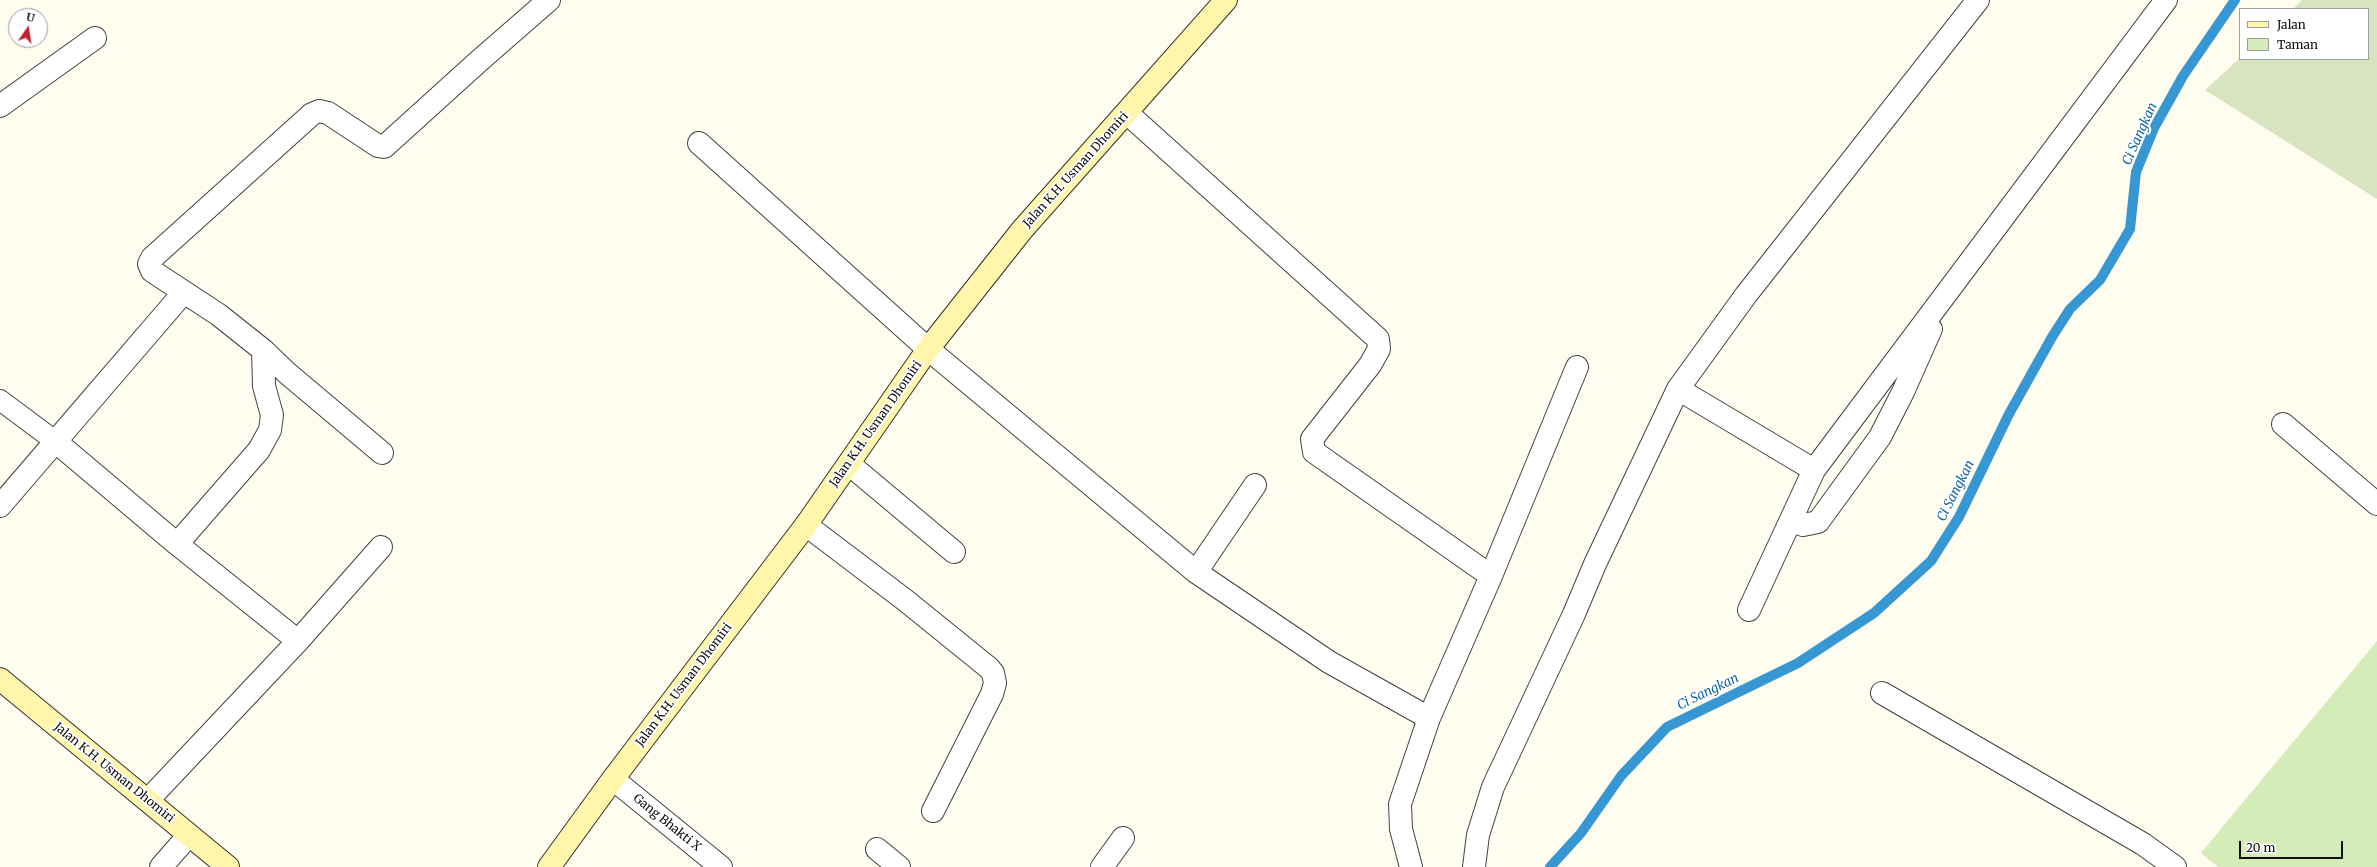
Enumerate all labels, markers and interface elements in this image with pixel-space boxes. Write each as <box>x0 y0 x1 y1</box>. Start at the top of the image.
north arrow <box>8 8 48 48</box>
legend <box>2239 8 2369 60</box>
text: U <box>25 10 36 25</box>
text: Jalan <box>2277 17 2306 32</box>
text: Taman <box>2277 37 2318 52</box>
water label: Ci Sangkan <box>2119 100 2161 168</box>
street label: Jalan K.H. Usman Dhomiri <box>1020 109 1132 231</box>
street label: Jalan K.H. Usman Dhomiri <box>827 358 925 490</box>
water label: Ci Sangkan <box>1934 458 1978 524</box>
street label: Jalan K.H. Usman Dhomiri <box>633 621 735 749</box>
water label: Ci Sangkan <box>1675 670 1741 714</box>
street label: Jalan K.H. Usman Dhomiri <box>51 720 177 826</box>
street label: Gang Bhakti X <box>630 791 704 855</box>
scale bar <box>2241 833 2345 859</box>
text: 20 m <box>2246 840 2275 855</box>

